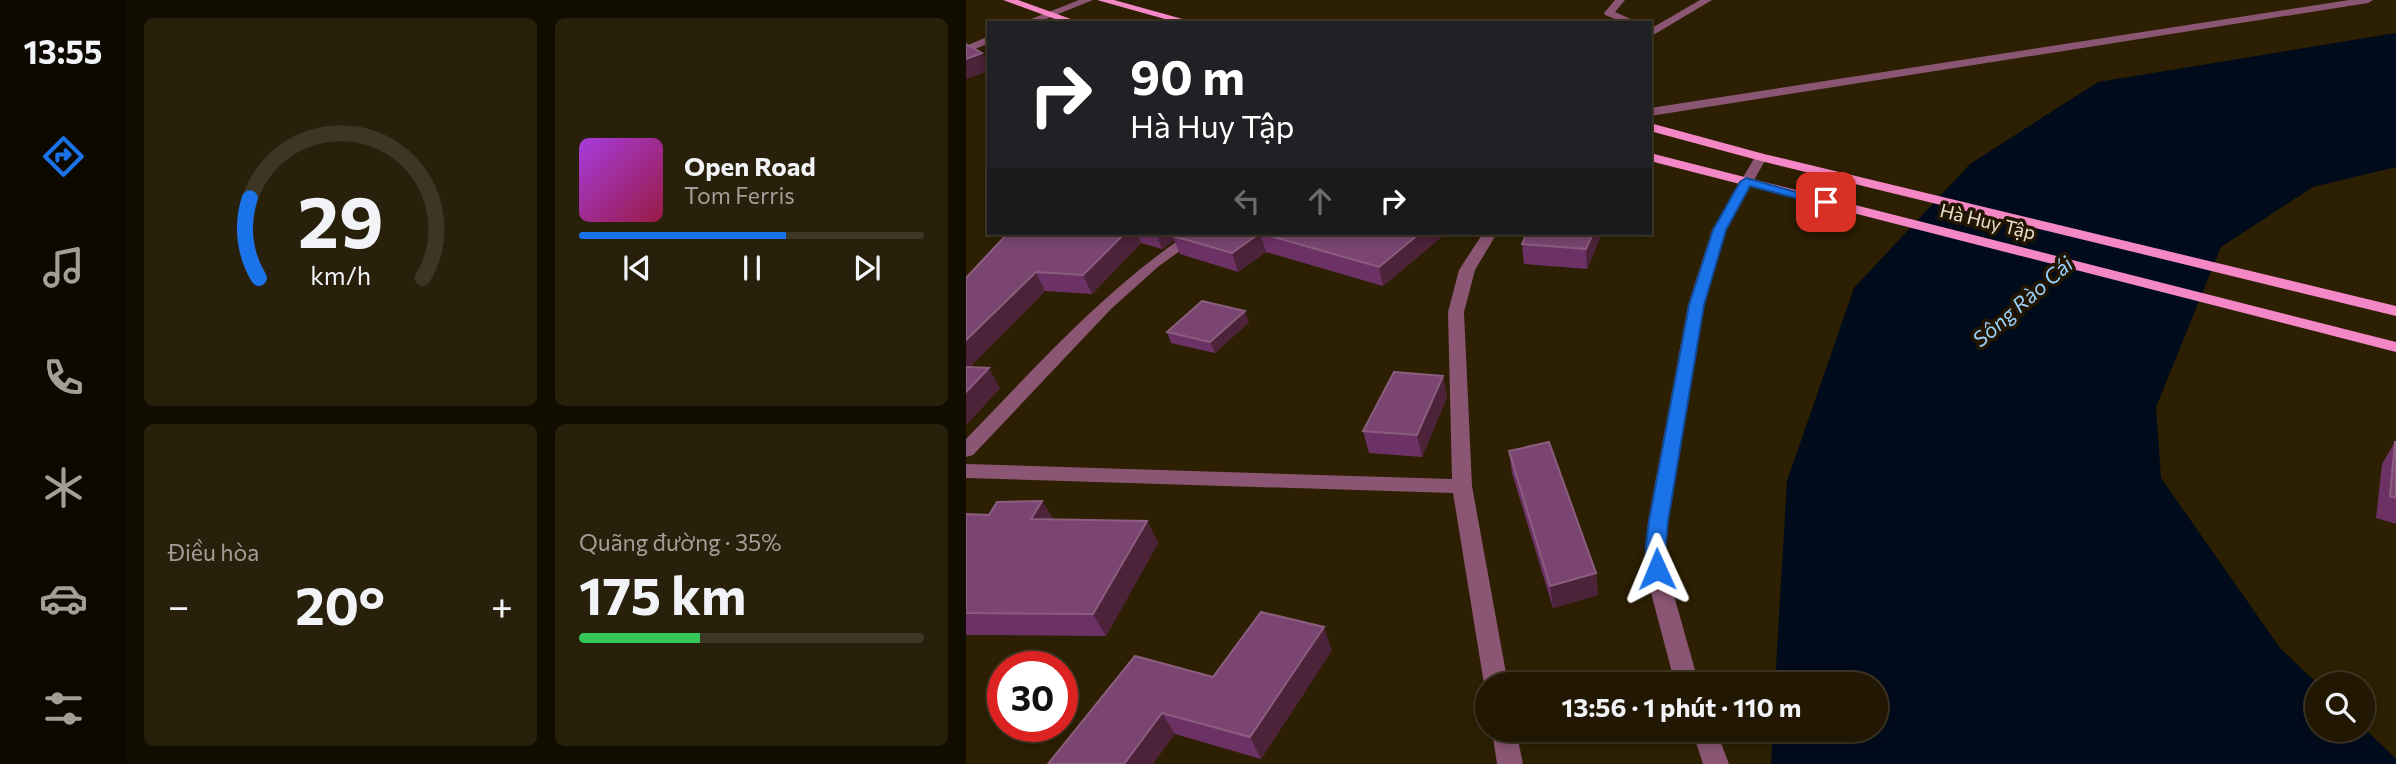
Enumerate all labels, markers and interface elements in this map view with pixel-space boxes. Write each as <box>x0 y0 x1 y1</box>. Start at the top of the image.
text: 13:55 <box>24 31 102 71</box>
text: 90 m <box>1130 45 1245 105</box>
icon: right <box>1015 49 1106 140</box>
text: Hà Huy Tập <box>1130 105 1295 145</box>
icon: directions <box>39 132 88 181</box>
text: Open Road <box>684 150 816 181</box>
pin <box>1796 172 1856 232</box>
text: 29 <box>298 175 383 264</box>
text: Tom Ferris <box>684 181 795 209</box>
icon: left <box>1228 182 1266 220</box>
icon: ahead <box>1301 182 1339 220</box>
icon: right <box>1374 182 1412 220</box>
icon: arrive <box>1807 183 1845 221</box>
street label: Hà Huy Tập <box>1938 198 2038 244</box>
icon: music <box>39 243 88 292</box>
icon: previous <box>618 249 656 287</box>
icon: pause <box>733 249 771 287</box>
icon: next <box>848 249 886 287</box>
water label: Sông Rào Cái <box>1967 250 2078 351</box>
text: km/h <box>310 260 371 290</box>
icon: phone <box>39 353 88 402</box>
icon: climate <box>39 463 88 512</box>
text: Quãng đường · 35% <box>579 528 781 556</box>
position arrow <box>1620 532 1694 606</box>
text: Điều hòa <box>168 538 259 566</box>
text: 175 km <box>579 562 746 626</box>
text: 20° <box>295 572 385 636</box>
icon: car <box>39 574 88 623</box>
text: − <box>168 581 190 628</box>
text: + <box>491 581 513 628</box>
speed limit sign: 30 <box>987 651 1078 742</box>
map controls <box>2305 672 2375 742</box>
button: search <box>2305 672 2375 742</box>
icon: filters <box>39 684 88 733</box>
text: 13:56 · 1 phút · 110 m <box>1561 691 1802 722</box>

